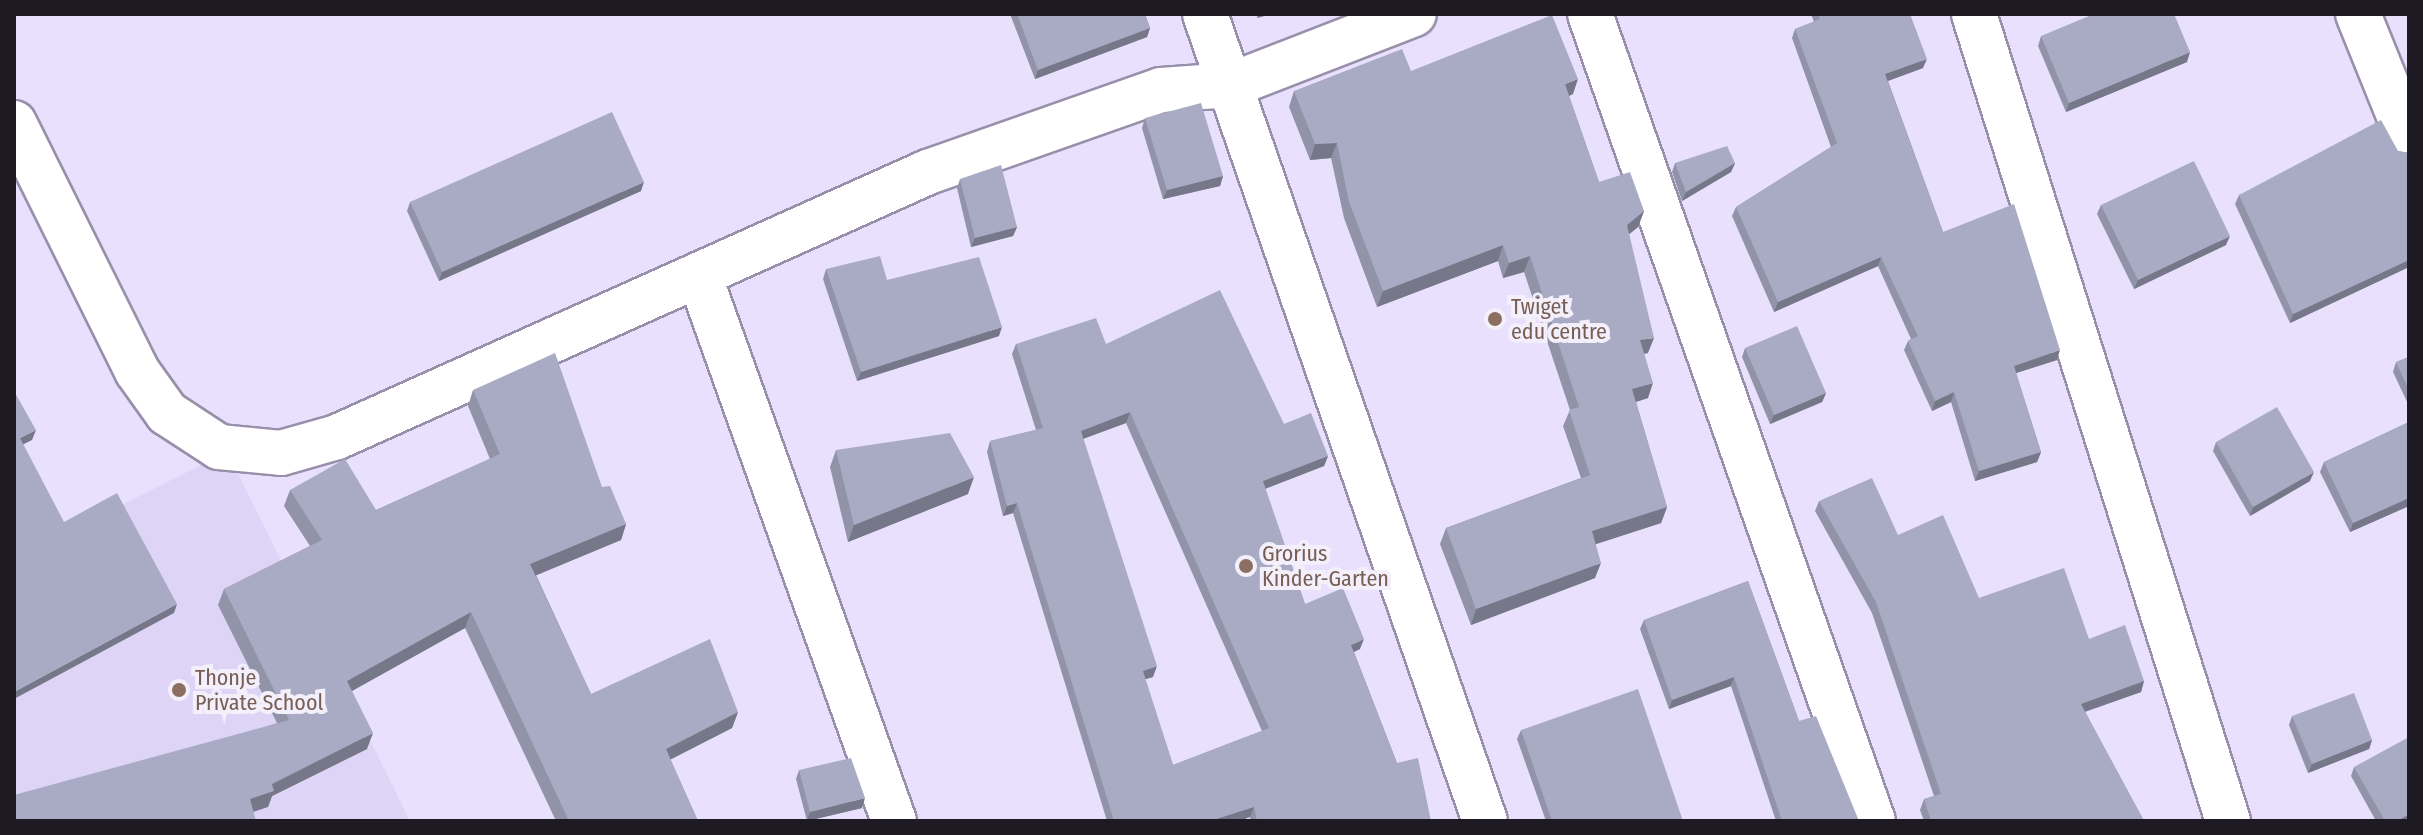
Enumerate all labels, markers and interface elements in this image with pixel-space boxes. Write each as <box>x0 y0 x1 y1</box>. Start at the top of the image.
place label: Twiget edu centre <box>1511 293 1607 344</box>
marker: Twiget edu centre <box>1486 310 1504 328</box>
place label: Grorius Kinder-Garten <box>1262 540 1389 592</box>
marker: Grorius Kinder-Garten <box>1237 557 1255 575</box>
place label: Thonje Private School <box>195 664 323 716</box>
marker: Thonje Private School <box>170 681 188 699</box>

